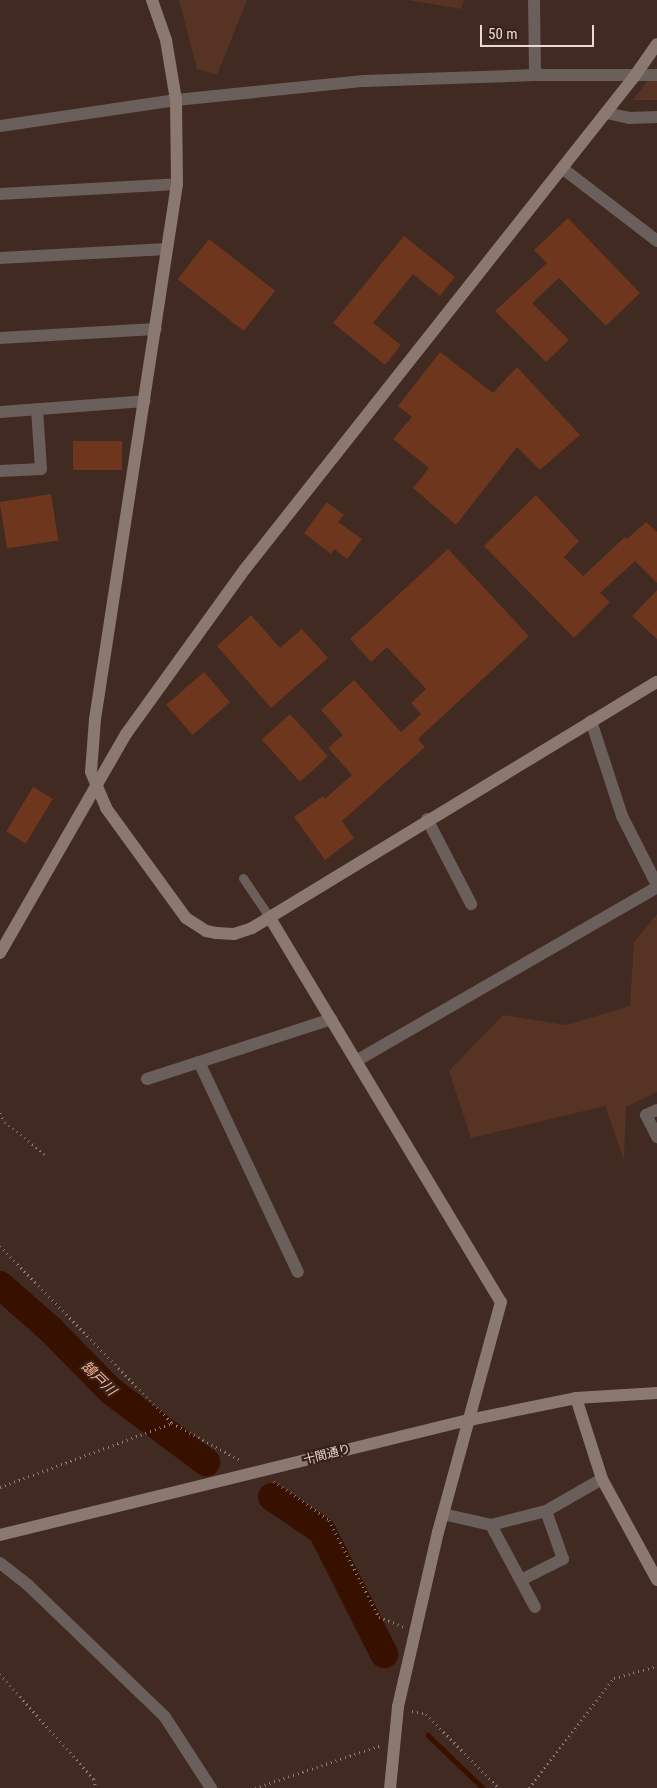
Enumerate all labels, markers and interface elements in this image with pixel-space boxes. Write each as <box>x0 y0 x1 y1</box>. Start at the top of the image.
scale bar <box>482 15 596 47</box>
text: 50 m <box>488 25 518 43</box>
water label: 鵠戸川 <box>78 1357 120 1399</box>
street label: 十間通り <box>302 1442 352 1468</box>

